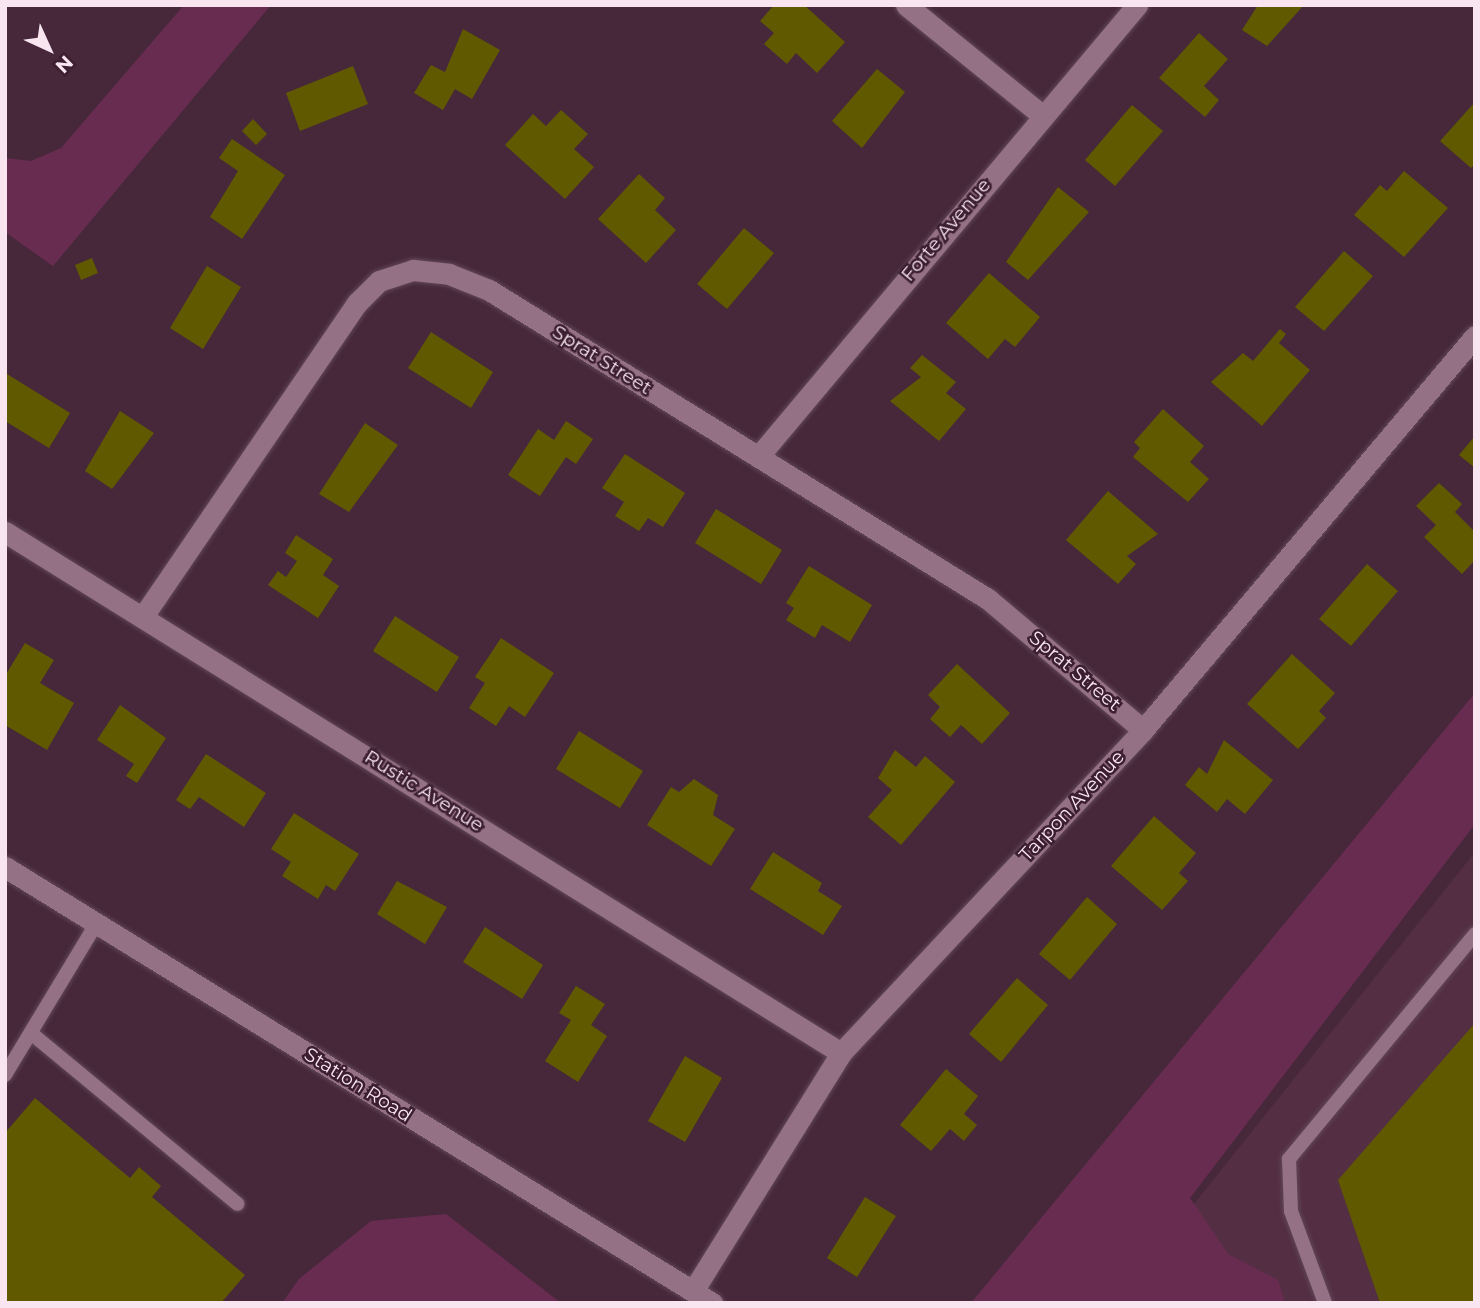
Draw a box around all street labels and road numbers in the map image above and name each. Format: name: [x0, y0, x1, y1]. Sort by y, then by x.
street label: Forte Avenue: [896, 174, 996, 286]
street label: Sprat Street: [548, 320, 656, 400]
street label: Sprat Street: [1024, 626, 1126, 716]
street label: Rustic Avenue: [360, 745, 488, 837]
street label: Tarpon Avenue: [1015, 746, 1129, 866]
street label: Station Road: [300, 1043, 416, 1127]

